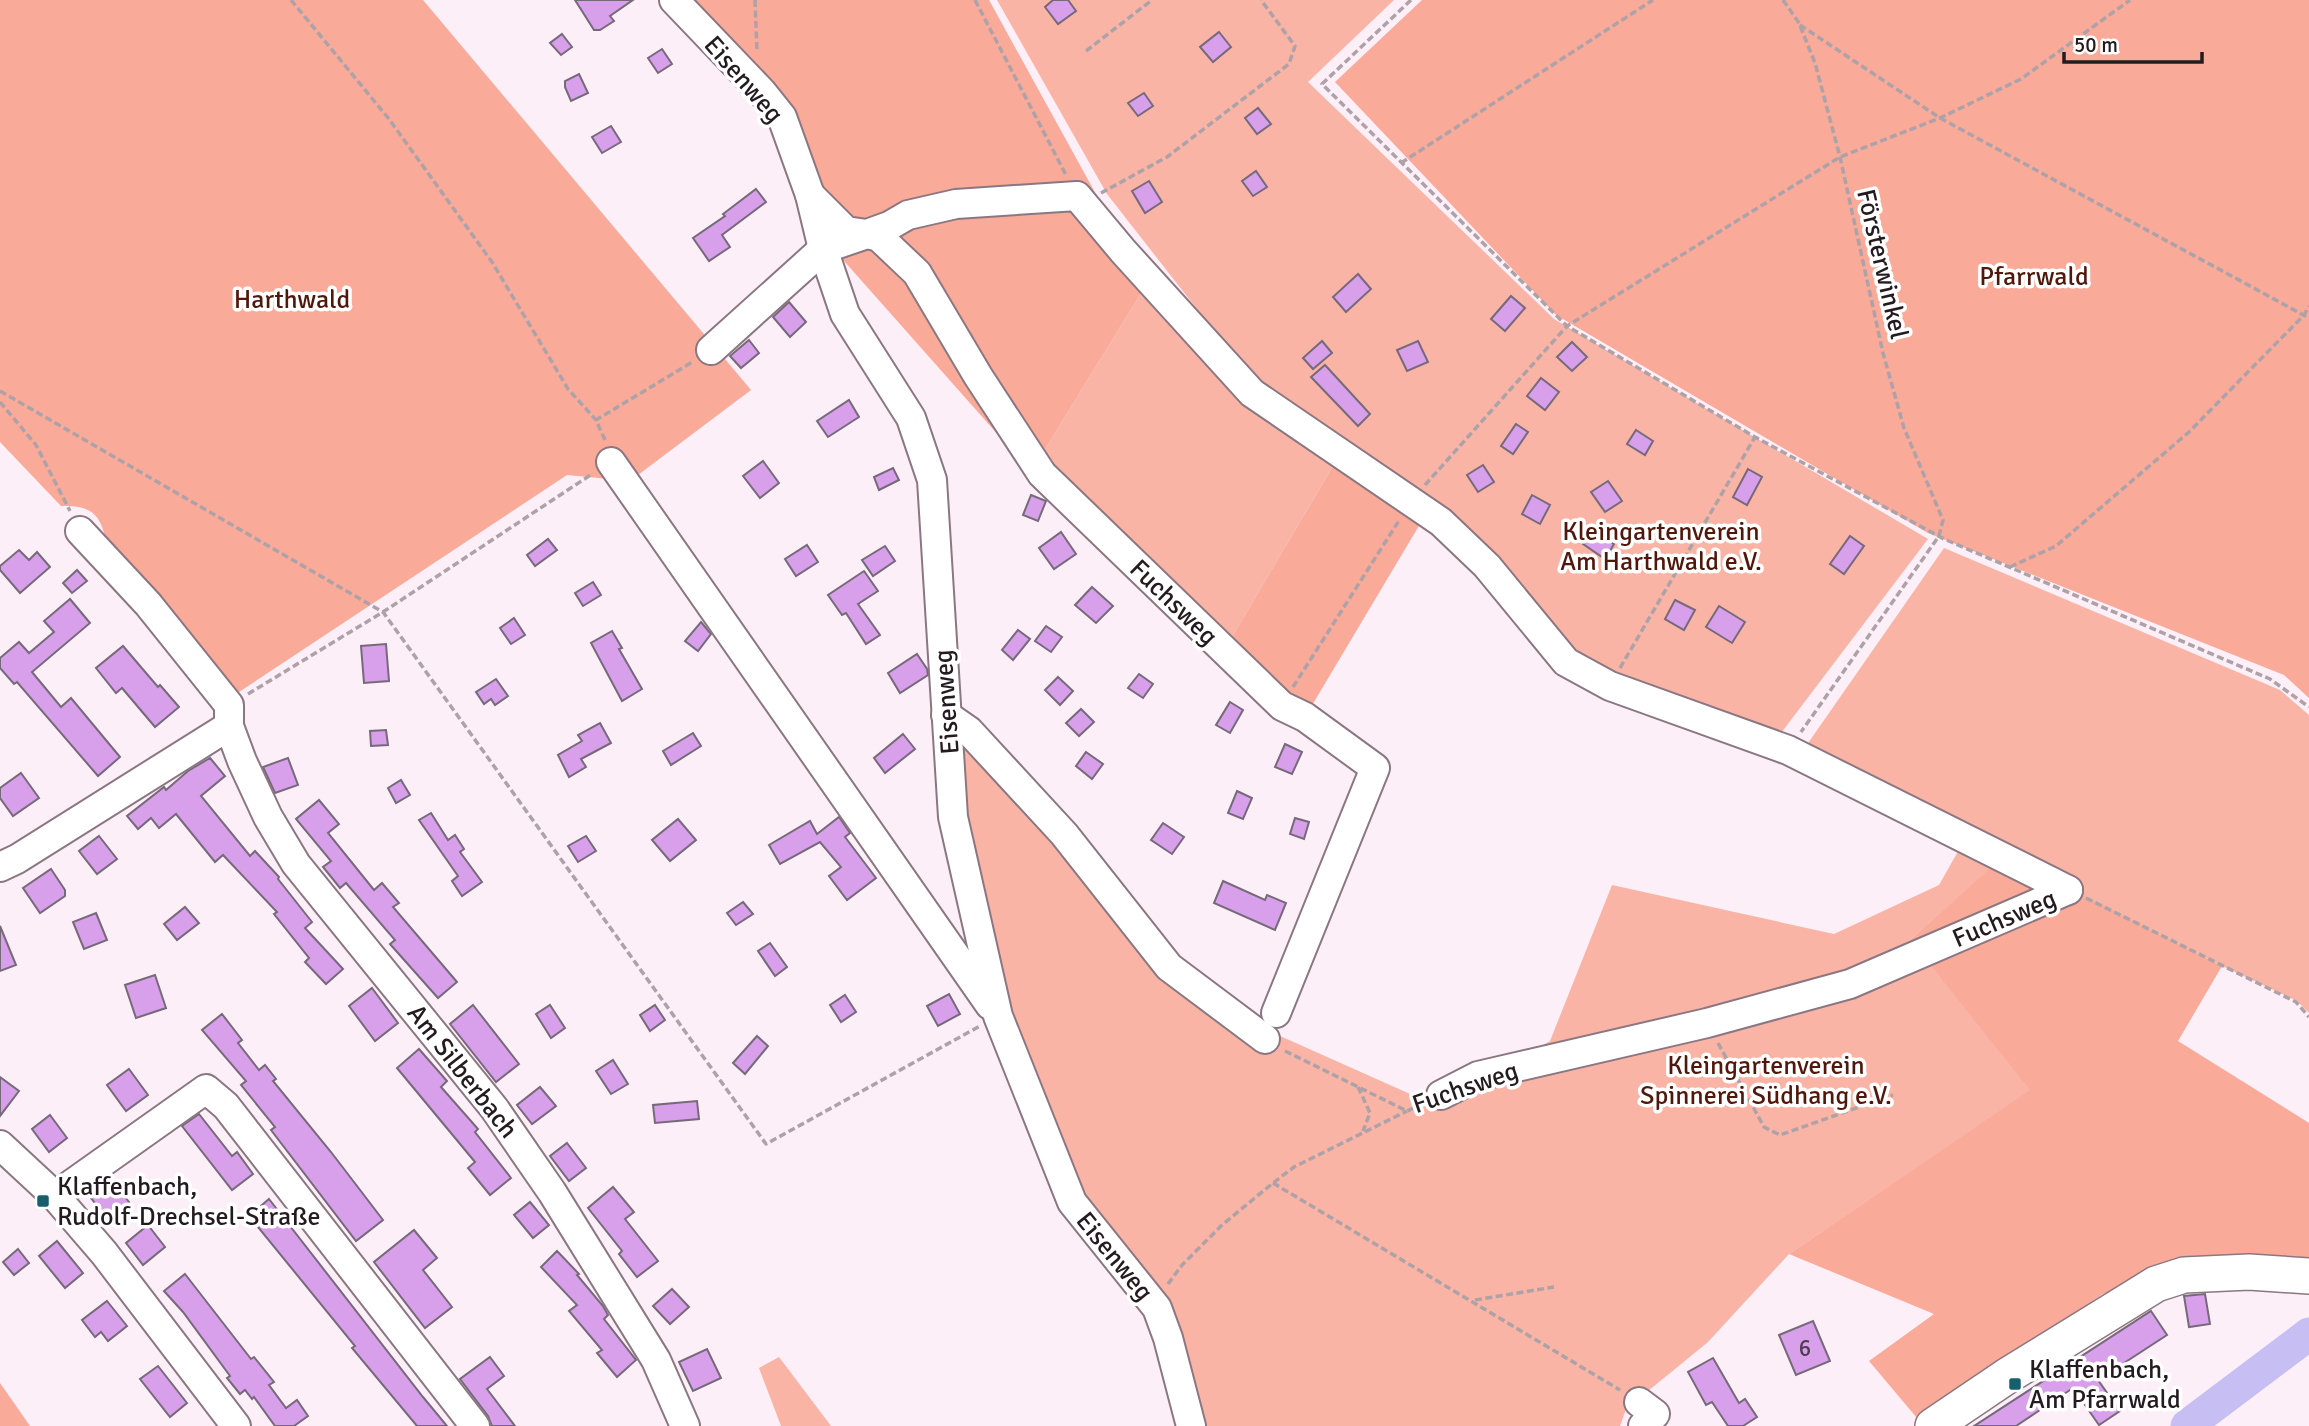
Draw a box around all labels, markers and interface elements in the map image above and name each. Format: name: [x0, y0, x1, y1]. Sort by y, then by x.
scale bar: [2064, 21, 2202, 65]
street label: Eisenweg: [697, 29, 790, 130]
text: 50 m: [2074, 32, 2118, 58]
street label: Försterwinkel: [1849, 186, 1915, 342]
park label: Pfarrwald: [1979, 261, 2089, 293]
park label: Harthwald: [234, 284, 350, 316]
park label: Kleingartenverein Am Harthwald e.V.: [1560, 516, 1762, 578]
street label: Fuchsweg: [1123, 553, 1224, 652]
street label: Eisenweg: [927, 648, 967, 755]
street label: Fuchsweg: [1948, 883, 2061, 955]
street label: Am Silberbach: [400, 998, 524, 1145]
park label: Kleingartenverein Spinnerei Südhang e.V.: [1640, 1050, 1892, 1112]
street label: Fuchsweg: [1408, 1055, 1523, 1121]
place label: Klaffenbach, Rudolf-Drechsel-Straße: [57, 1171, 320, 1233]
marker: Klaffenbach, Rudolf-Drechsel-Straße: [35, 1193, 51, 1209]
street label: Eisenweg: [1069, 1206, 1160, 1308]
house number: 6: [1799, 1334, 1811, 1363]
place label: Klaffenbach, Am Pfarrwald: [2029, 1354, 2181, 1416]
marker: Klaffenbach, Am Pfarrwald: [2007, 1376, 2023, 1392]

